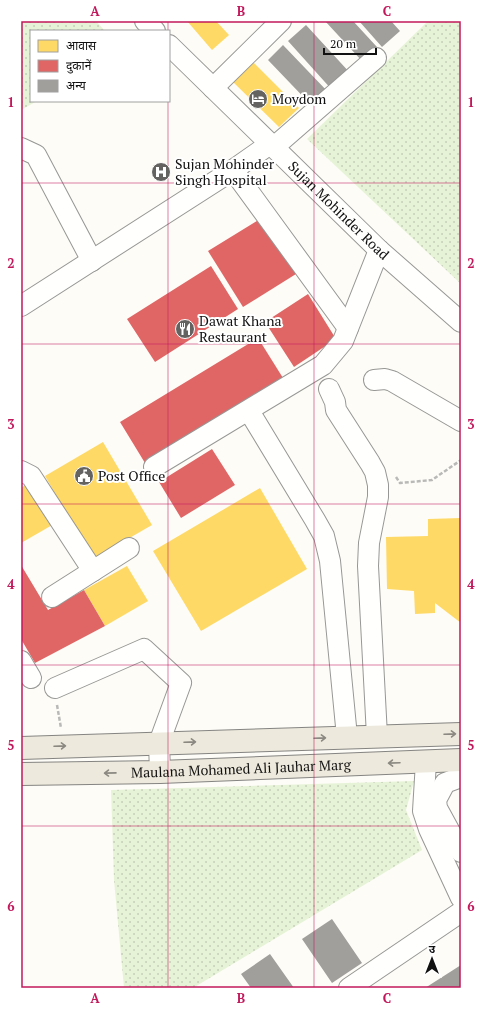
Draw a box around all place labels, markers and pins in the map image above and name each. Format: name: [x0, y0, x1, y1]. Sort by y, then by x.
hotel icon: Moydom: [247, 88, 269, 110]
place label: Moydom: [272, 89, 326, 108]
place label: Sujan Mohinder Singh Hospital: [175, 154, 275, 189]
hospital icon: Sujan Mohinder Singh Hospital: [150, 161, 172, 183]
place label: Dawat Khana Restaurant: [199, 311, 282, 346]
restaurant icon: Dawat Khana Restaurant: [174, 318, 196, 340]
public building icon: Post Office: [73, 465, 95, 487]
place label: Post Office: [98, 466, 165, 485]

